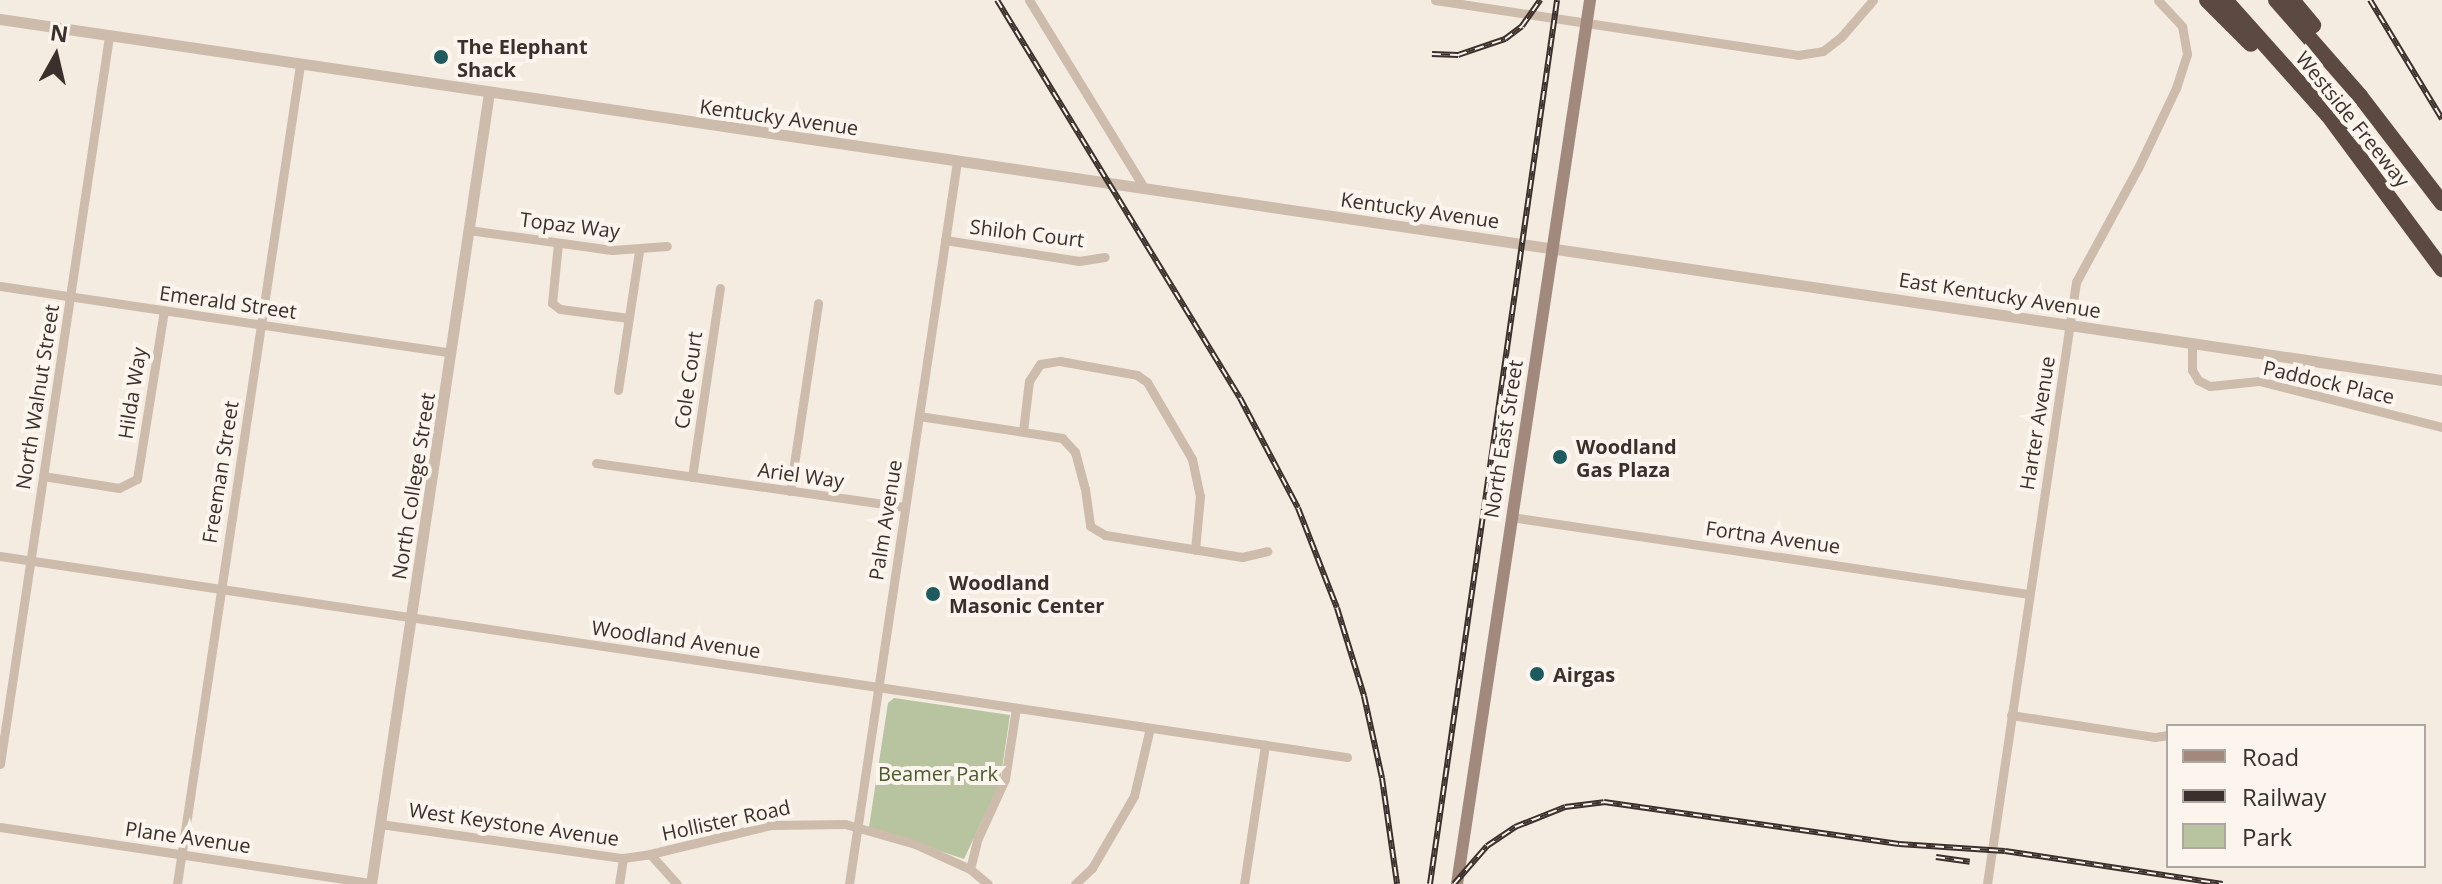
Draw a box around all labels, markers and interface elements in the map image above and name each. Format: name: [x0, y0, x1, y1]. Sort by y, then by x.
north arrow: [16, 16, 96, 96]
text: N: [48, 16, 70, 48]
place label: The Elephant Shack: [457, 34, 588, 81]
street label: Westside Freeway: [2291, 46, 2415, 192]
marker: The Elephant Shack: [432, 48, 450, 66]
street label: Kentucky Avenue: [698, 94, 860, 140]
street label: Kentucky Avenue: [1339, 187, 1501, 233]
street label: Topaz Way: [519, 207, 621, 243]
street label: Shiloh Court: [968, 214, 1086, 252]
street label: East Kentucky Avenue: [1897, 267, 2103, 323]
street label: Emerald Street: [158, 280, 298, 324]
street label: North Walnut Street: [11, 303, 63, 491]
street label: Cole Court: [669, 330, 707, 430]
street label: Hilda Way: [113, 345, 151, 441]
street label: Harter Avenue: [2015, 354, 2059, 492]
street label: Paddock Place: [2261, 355, 2397, 409]
street label: North East Street: [1479, 358, 1527, 520]
street label: North College Street: [386, 391, 440, 581]
street label: Freeman Street: [197, 399, 243, 545]
place label: Woodland Gas Plaza: [1576, 434, 1677, 481]
marker: Woodland Gas Plaza: [1551, 448, 1569, 466]
street label: Ariel Way: [756, 457, 846, 493]
street label: Palm Avenue: [864, 458, 906, 582]
street label: Fortna Avenue: [1704, 516, 1842, 558]
place label: Woodland Masonic Center: [949, 570, 1104, 617]
marker: Woodland Masonic Center: [924, 585, 942, 603]
street label: Woodland Avenue: [590, 615, 762, 663]
place label: Airgas: [1553, 662, 1615, 686]
marker: Airgas: [1528, 665, 1546, 683]
legend: [2166, 724, 2426, 868]
text: Road: [2242, 740, 2299, 773]
park label: Beamer Park: [878, 761, 998, 785]
text: Railway: [2242, 780, 2326, 813]
street label: Hollister Road: [659, 795, 793, 845]
street label: West Keystone Avenue: [407, 797, 621, 851]
street label: Plane Avenue: [124, 816, 252, 858]
text: Park: [2242, 820, 2292, 853]

